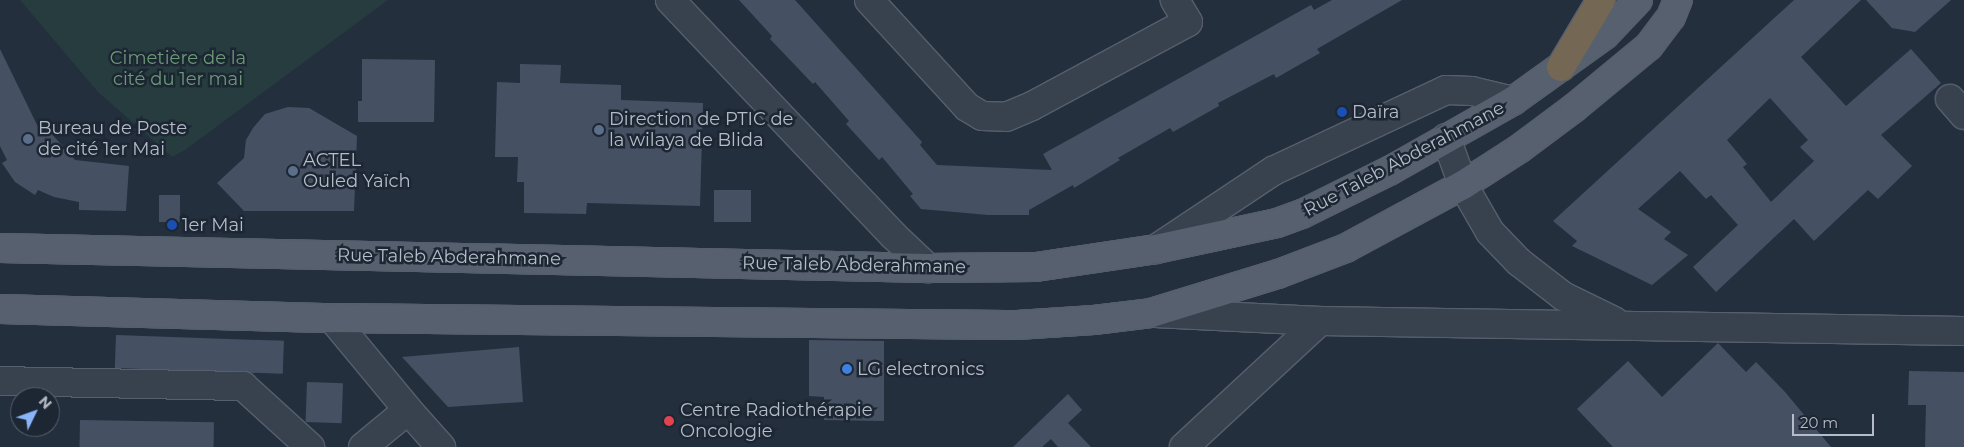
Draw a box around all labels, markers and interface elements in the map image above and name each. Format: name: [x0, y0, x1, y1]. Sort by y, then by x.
park label: Cimetière de la cité du 1er mai: [110, 48, 246, 90]
street label: Rue Taleb Abderahmane: [1300, 97, 1508, 221]
place label: Daïra: [1352, 101, 1399, 123]
marker: Daïra: [1336, 106, 1348, 118]
place label: Direction de PTIC de la wilaya de Blida: [609, 109, 793, 152]
place label: Bureau de Poste de cité 1er Mai: [38, 118, 187, 160]
marker: Direction de PTIC de la wilaya de Blida: [593, 124, 605, 136]
marker: Bureau de Poste de cité 1er Mai: [22, 133, 34, 145]
place label: ACTEL Ouled Yaïch: [303, 150, 411, 192]
marker: ACTEL Ouled Yaïch: [287, 165, 299, 177]
place label: 1er Mai: [182, 214, 244, 236]
marker: 1er Mai: [166, 219, 178, 231]
street label: Rue Taleb Abderahmane: [337, 244, 561, 270]
street label: Rue Taleb Abderahmane: [742, 252, 966, 278]
place label: LG electronics: [857, 358, 984, 380]
marker: LG electronics: [841, 363, 853, 375]
north arrow: [10, 387, 60, 437]
text: N: [35, 392, 56, 413]
place label: Centre Radiothérapie Oncologie: [680, 400, 873, 442]
scale bar: [1794, 404, 1876, 436]
text: 20 m: [1800, 413, 1838, 432]
marker: Centre Radiothérapie Oncologie: [662, 414, 676, 428]

